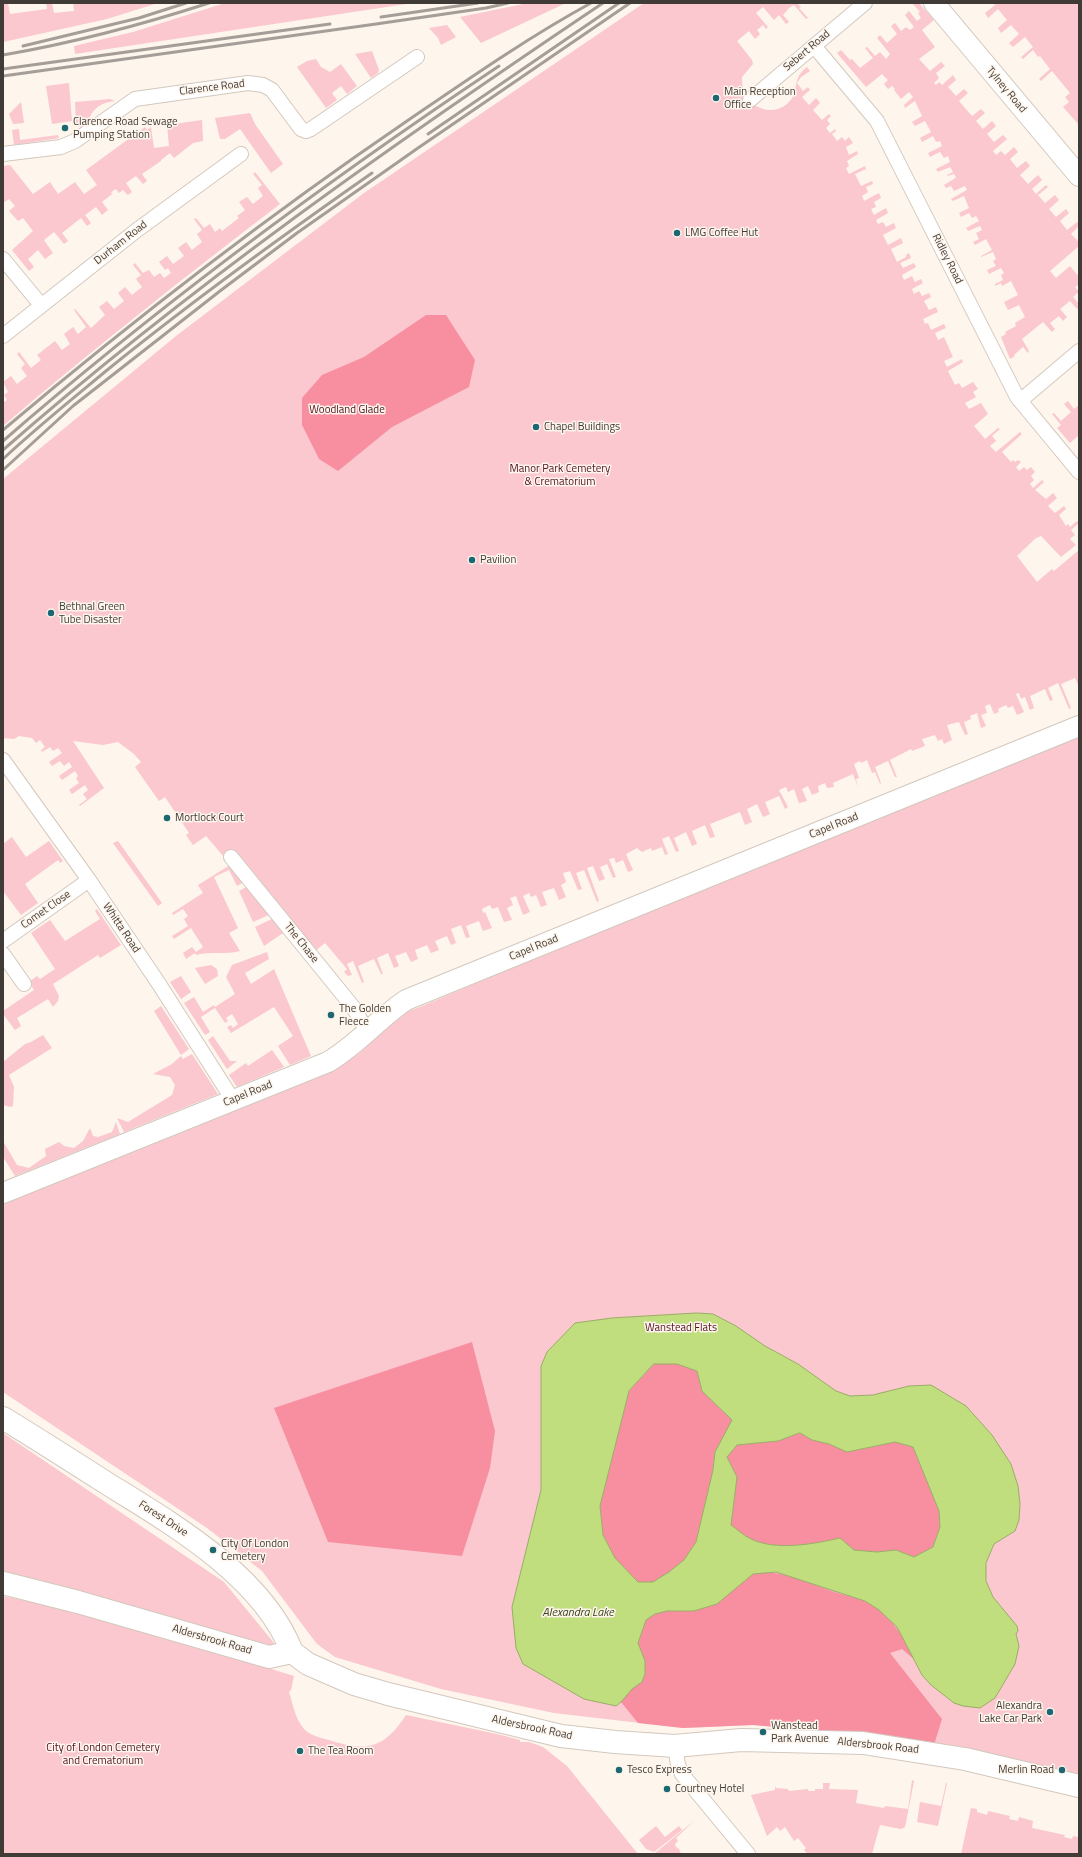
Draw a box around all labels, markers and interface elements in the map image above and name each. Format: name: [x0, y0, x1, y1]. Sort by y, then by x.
street label: Sebert Road: [781, 28, 833, 74]
street label: Tylney Road: [983, 64, 1029, 116]
street label: Clarence Road: [179, 77, 245, 99]
place label: Main Reception Office: [724, 85, 796, 111]
marker: Main Reception Office: [711, 93, 721, 103]
place label: Clarence Road Sewage Pumping Station: [73, 115, 178, 141]
marker: Clarence Road Sewage Pumping Station: [60, 123, 70, 133]
street label: Durham Road: [92, 218, 150, 268]
place label: LMG Coffee Hut: [685, 226, 758, 240]
marker: LMG Coffee Hut: [672, 228, 682, 238]
street label: Ridley Road: [929, 232, 965, 286]
park label: Woodland Glade: [309, 403, 385, 417]
place label: Chapel Buildings: [544, 420, 620, 434]
marker: Chapel Buildings: [531, 422, 541, 432]
park label: Manor Park Cemetery & Crematorium: [510, 462, 610, 488]
place label: Pavilion: [480, 553, 516, 567]
marker: Pavilion: [467, 555, 477, 565]
place label: Bethnal Green Tube Disaster: [59, 600, 125, 626]
marker: Bethnal Green Tube Disaster: [46, 608, 56, 618]
street label: Capel Road: [808, 810, 860, 842]
place label: Mortlock Court: [175, 811, 244, 825]
marker: Mortlock Court: [162, 813, 172, 823]
street label: Comet Close: [19, 888, 73, 932]
street label: Whitta Road: [99, 900, 143, 956]
street label: The Chase: [281, 920, 321, 966]
street label: Capel Road: [508, 932, 560, 964]
place label: The Golden Fleece: [339, 1002, 391, 1028]
marker: The Golden Fleece: [326, 1010, 336, 1020]
street label: Capel Road: [222, 1078, 274, 1110]
park label: Wanstead Flats: [645, 1321, 717, 1335]
street label: Forest Drive: [136, 1498, 190, 1540]
place label: City Of London Cemetery: [221, 1537, 289, 1563]
marker: City Of London Cemetery: [208, 1545, 218, 1555]
water label: Alexandra Lake: [542, 1606, 614, 1620]
street label: Aldersbrook Road: [171, 1622, 253, 1658]
place label: Alexandra Lake Car Park: [979, 1699, 1042, 1725]
marker: Alexandra Lake Car Park: [1045, 1707, 1055, 1717]
street label: Aldersbrook Road: [491, 1713, 573, 1743]
place label: Wanstead Park Avenue: [771, 1719, 829, 1745]
marker: Wanstead Park Avenue: [758, 1727, 768, 1737]
street label: Aldersbrook Road: [837, 1735, 919, 1757]
park label: City of London Cemetery and Crematorium: [46, 1741, 160, 1767]
place label: The Tea Room: [308, 1744, 373, 1758]
marker: The Tea Room: [295, 1746, 305, 1756]
place label: Tesco Express: [627, 1763, 692, 1777]
place label: Merlin Road: [998, 1763, 1054, 1777]
marker: Tesco Express: [614, 1765, 624, 1775]
marker: Merlin Road: [1057, 1765, 1067, 1775]
place label: Courtney Hotel: [675, 1782, 744, 1796]
marker: Courtney Hotel: [662, 1784, 672, 1794]

